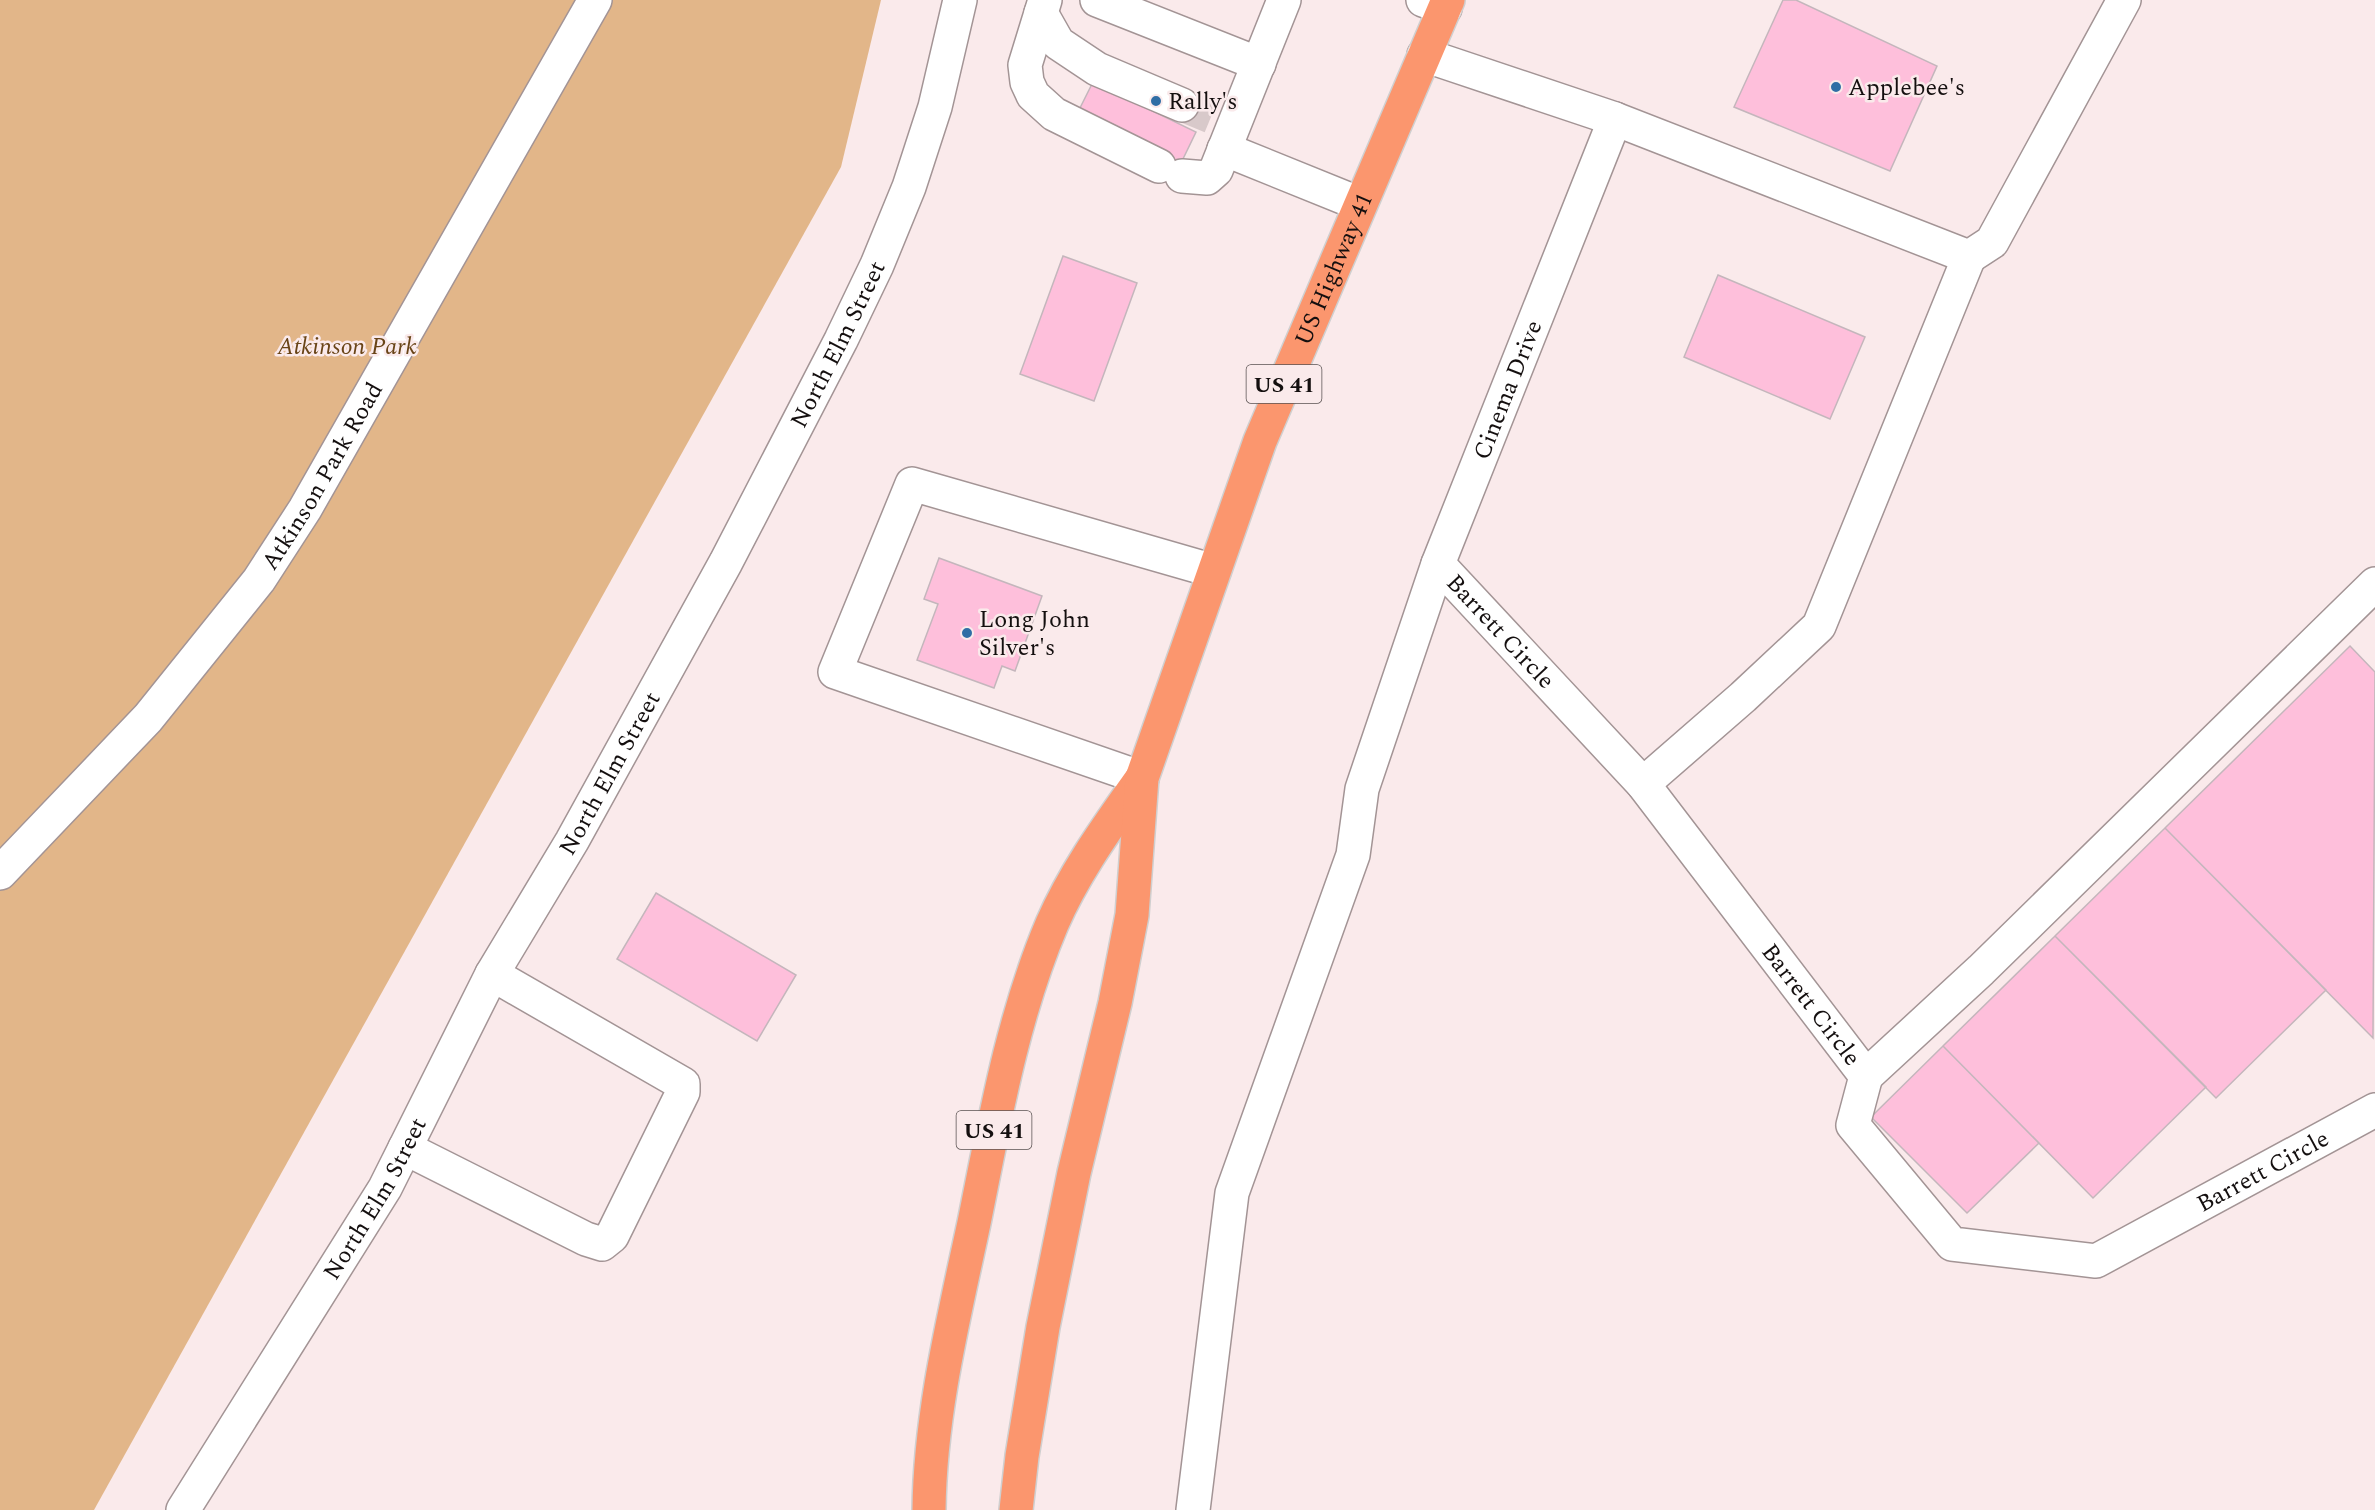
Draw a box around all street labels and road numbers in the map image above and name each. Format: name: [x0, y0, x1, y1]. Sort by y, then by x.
street label: US Highway 41: [1286, 187, 1383, 351]
street label: North Elm Street: [781, 255, 895, 434]
street label: Cinema Drive: [1464, 315, 1552, 465]
road number: US 41: [1246, 365, 1322, 403]
street label: Atkinson Park Road: [253, 376, 393, 578]
street label: Barrett Circle: [1437, 566, 1563, 698]
street label: North Elm Street: [550, 685, 670, 863]
street label: Barrett Circle: [1752, 936, 1869, 1074]
street label: North Elm Street: [315, 1111, 436, 1287]
road number: US 41: [956, 1111, 1032, 1149]
street label: Barrett Circle: [2190, 1121, 2336, 1222]

